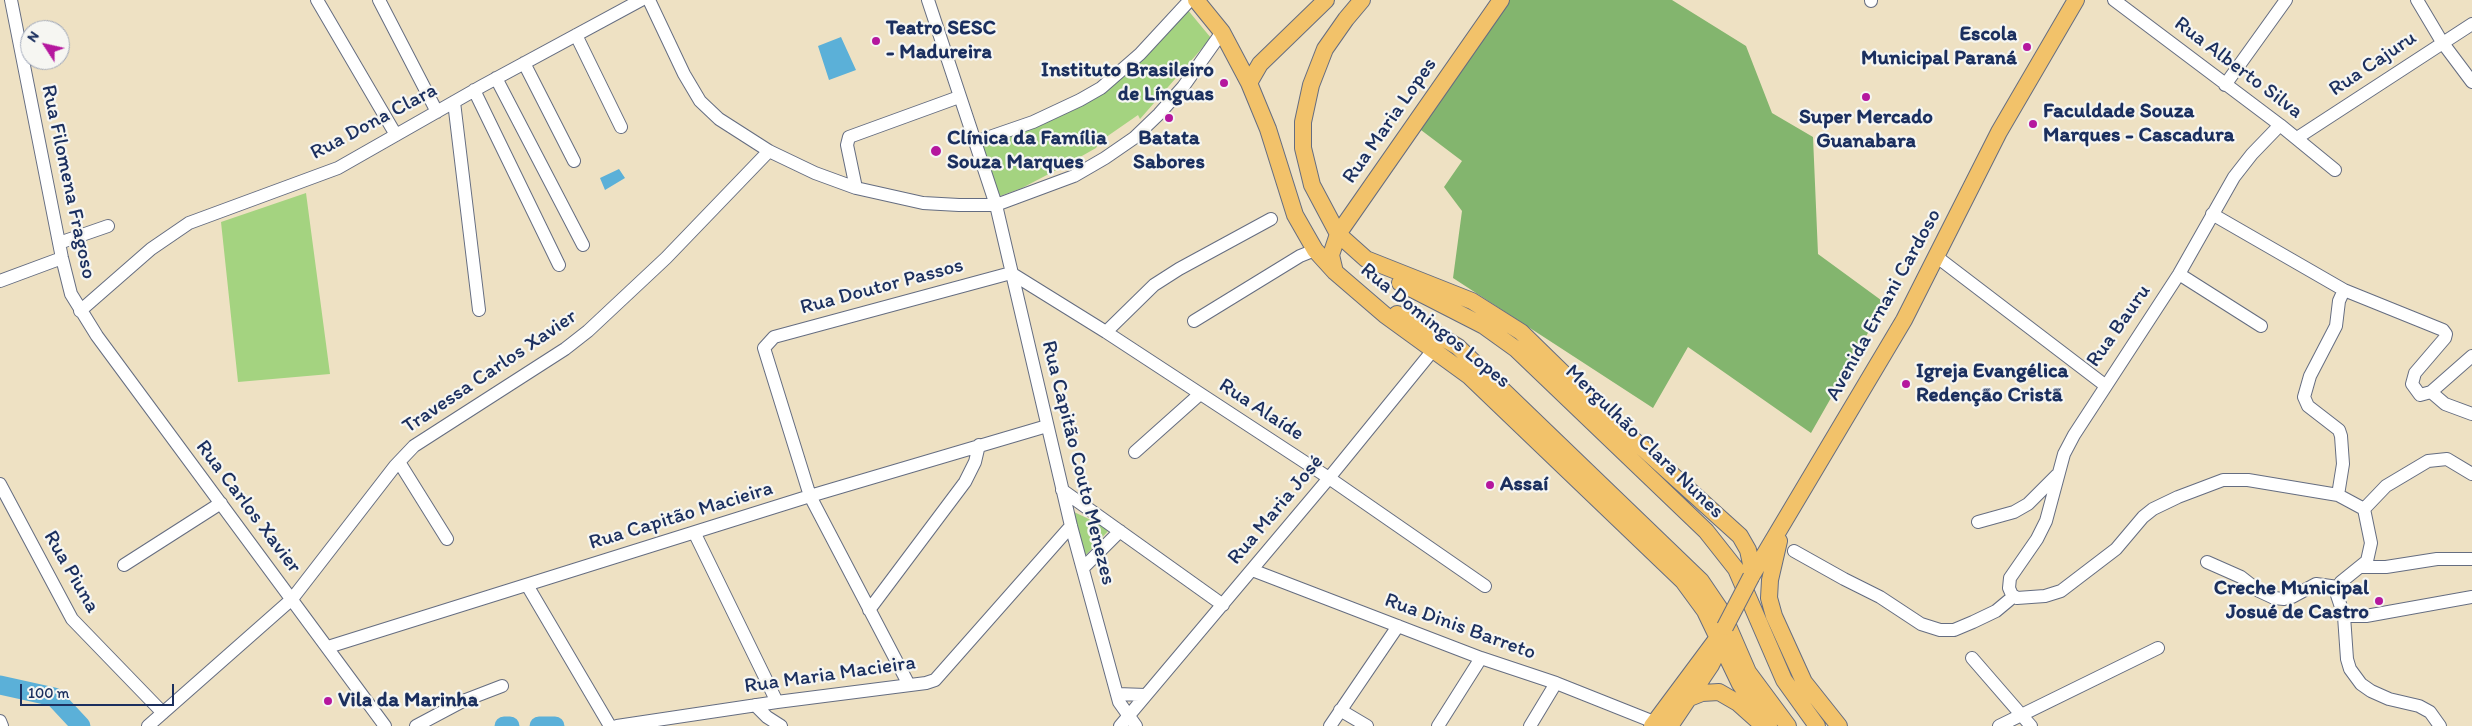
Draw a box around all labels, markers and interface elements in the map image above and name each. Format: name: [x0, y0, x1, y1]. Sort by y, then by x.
street label: Rua Alberto Silva: [2169, 11, 2307, 125]
place label: Teatro SESC - Madureira: [886, 16, 996, 66]
north arrow: [20, 20, 70, 70]
place label: Escola Municipal Paraná: [1861, 22, 2017, 72]
street label: Rua Cajuru: [2324, 26, 2422, 102]
text: N: [23, 28, 43, 45]
marker: Teatro SESC - Madureira: [870, 35, 882, 47]
marker: Escola Municipal Paraná: [2021, 41, 2033, 53]
street label: Rua Maria Lopes: [1337, 53, 1443, 189]
place label: Instituto Brasileiro de Línguas: [1041, 58, 1214, 108]
marker: Instituto Brasileiro de Línguas: [1218, 77, 1230, 89]
street label: Rua Dona Clara: [306, 78, 442, 166]
street label: Rua Filomena Fragoso: [35, 83, 101, 281]
marker: Super Mercado Guanabara: [1860, 91, 1872, 103]
place label: Faculdade Souza Marques - Cascadura: [2043, 99, 2234, 149]
place label: Super Mercado Guanabara: [1799, 105, 1933, 155]
marker: Batata Sabores: [1163, 112, 1175, 124]
marker: Faculdade Souza Marques - Cascadura: [2027, 118, 2039, 130]
place label: Clínica da Família Souza Marques: [947, 126, 1107, 176]
place label: Batata Sabores: [1133, 126, 1205, 176]
marker: Clínica da Família Souza Marques: [929, 144, 943, 158]
street label: Avenida Ernani Cardoso: [1821, 205, 1947, 405]
street label: Rua Doutor Passos: [798, 253, 966, 321]
street label: Rua Domingos Lopes: [1355, 258, 1515, 394]
street label: Rua Bauru: [2081, 280, 2157, 372]
street label: Travessa Carlos Xavier: [398, 304, 582, 440]
street label: Rua Capitão Couto Menezes: [1035, 338, 1121, 588]
place label: Igreja Evangélica Redenção Cristã: [1916, 359, 2068, 409]
street label: Mergulhão Clara Nunes: [1559, 360, 1729, 524]
street label: Rua Alaíde: [1214, 373, 1308, 447]
marker: Igreja Evangélica Redenção Cristã: [1900, 378, 1912, 390]
street label: Rua Carlos Xavier: [190, 435, 306, 579]
street label: Rua Maria José: [1223, 450, 1329, 570]
place label: Assaí: [1500, 472, 1548, 498]
street label: Rua Capitão Macieira: [586, 476, 776, 556]
marker: Assaí: [1484, 479, 1496, 491]
street label: Rua Piuna: [37, 526, 105, 618]
place label: Creche Municipal Josué de Castro: [2214, 576, 2369, 626]
street label: Rua Dinis Barreto: [1381, 588, 1539, 666]
marker: Creche Municipal Josué de Castro: [2373, 595, 2385, 607]
street label: Rua Maria Macieira: [743, 651, 917, 699]
scale bar: [22, 674, 176, 706]
text: 100 m: [28, 684, 69, 702]
place label: Vila da Marinha: [338, 688, 478, 714]
marker: Vila da Marinha: [322, 695, 334, 707]

